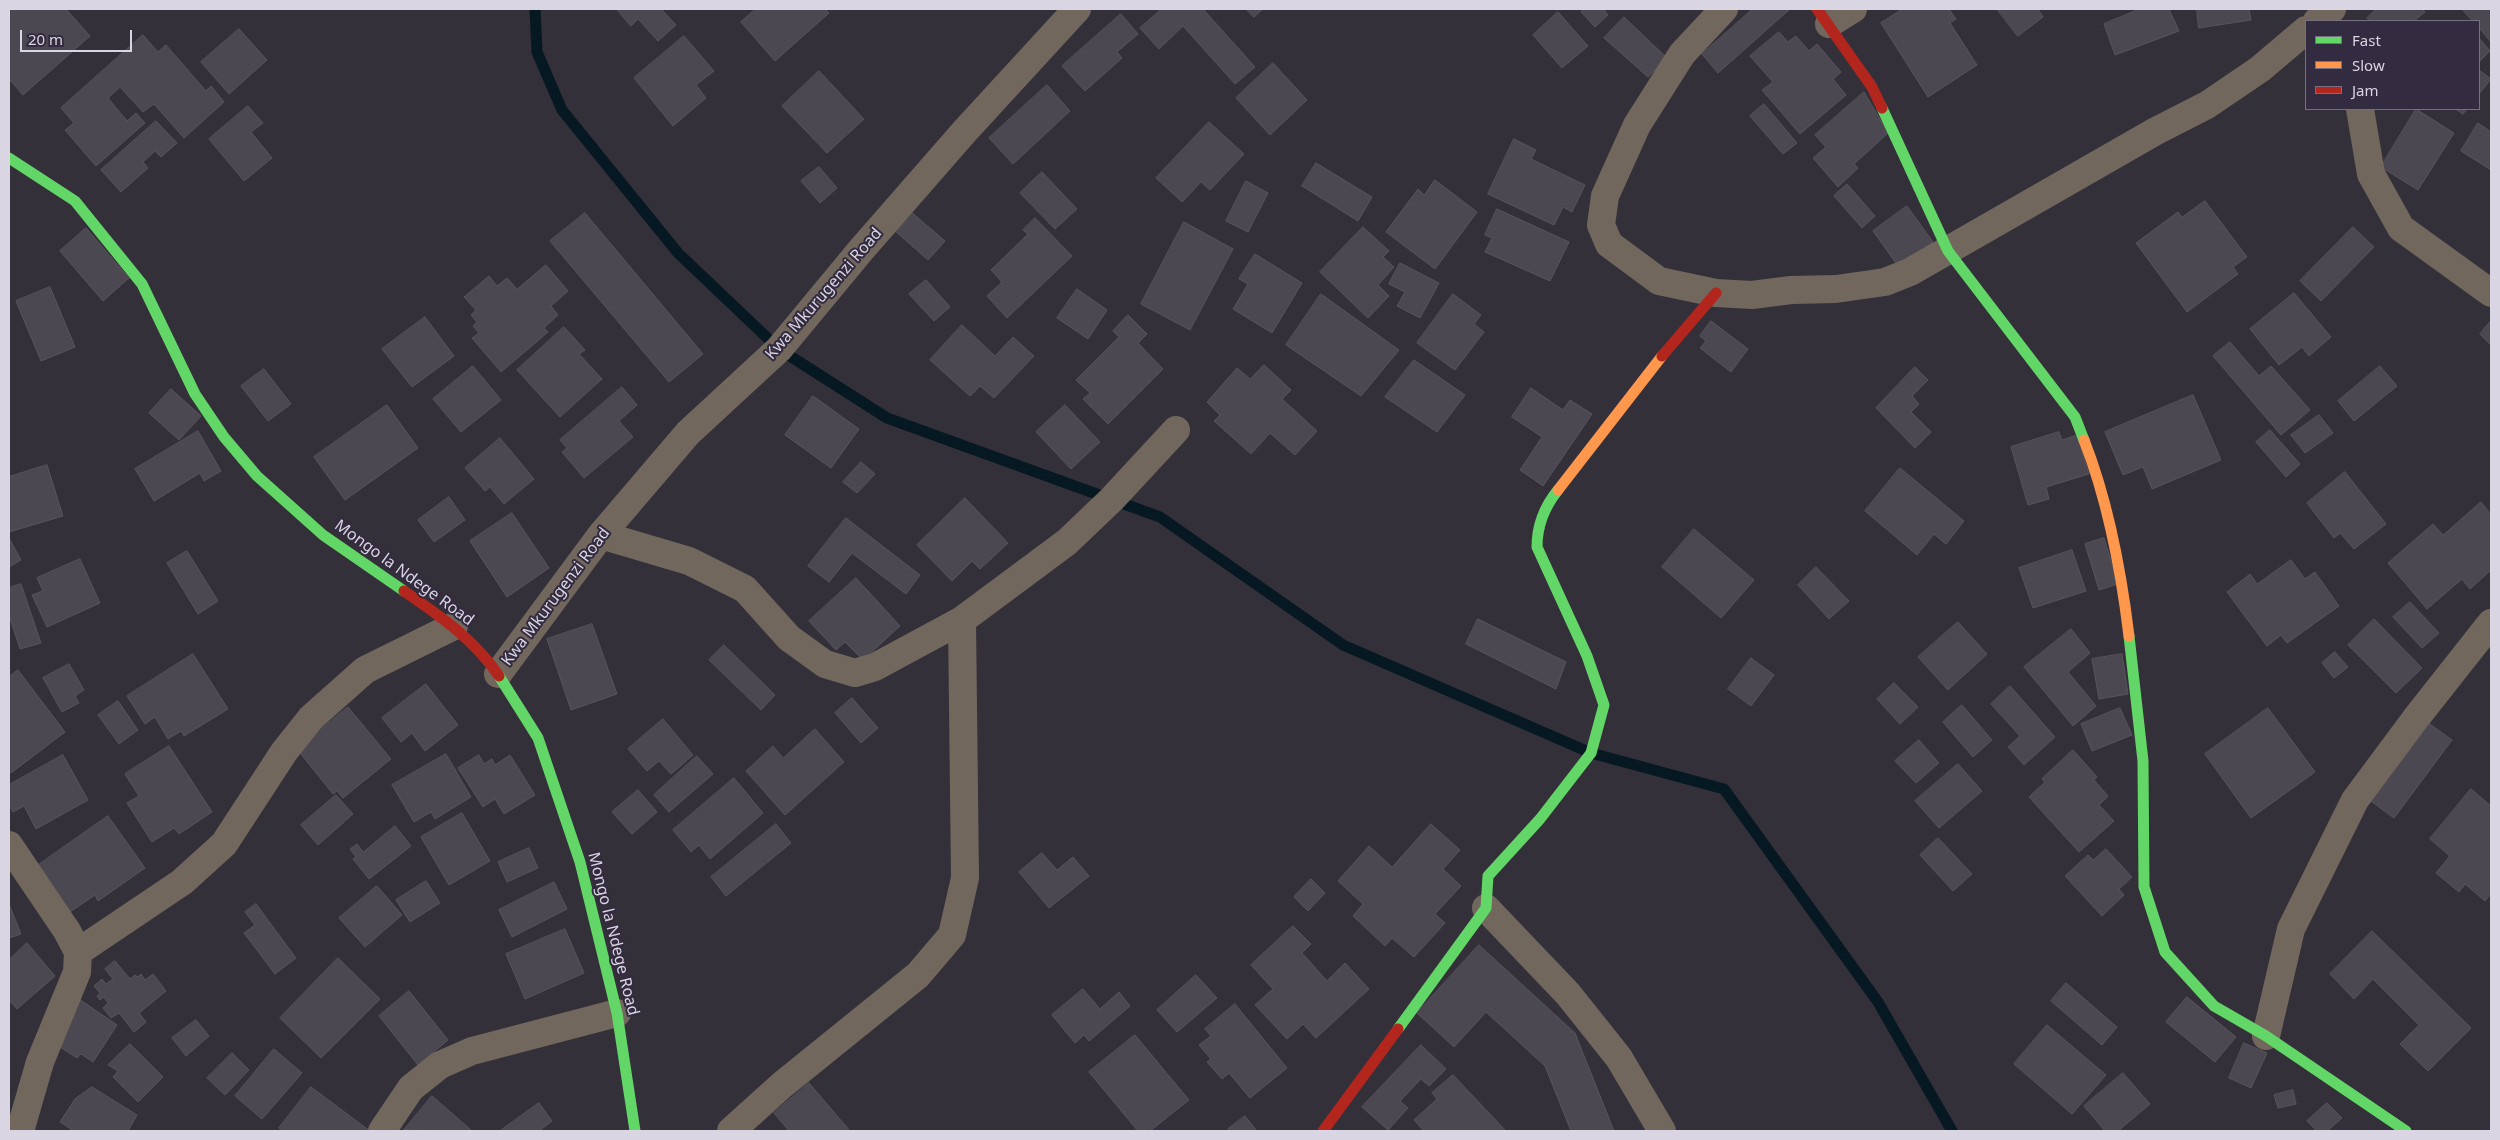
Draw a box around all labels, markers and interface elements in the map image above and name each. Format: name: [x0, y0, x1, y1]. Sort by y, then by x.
scale bar: [22, 20, 135, 52]
legend: [2305, 20, 2480, 110]
text: 20 m: [28, 29, 63, 49]
text: Fast: [2352, 30, 2381, 50]
text: Slow: [2352, 55, 2385, 75]
text: Jam: [2352, 80, 2379, 100]
street label: Kwa Mkurugenzi Road: [762, 224, 886, 364]
street label: Mongo la Ndege Road: [331, 516, 477, 630]
street label: Kwa Mkurugenzi Road: [498, 524, 614, 670]
street label: Mongo la Ndege Road: [583, 850, 643, 1018]

